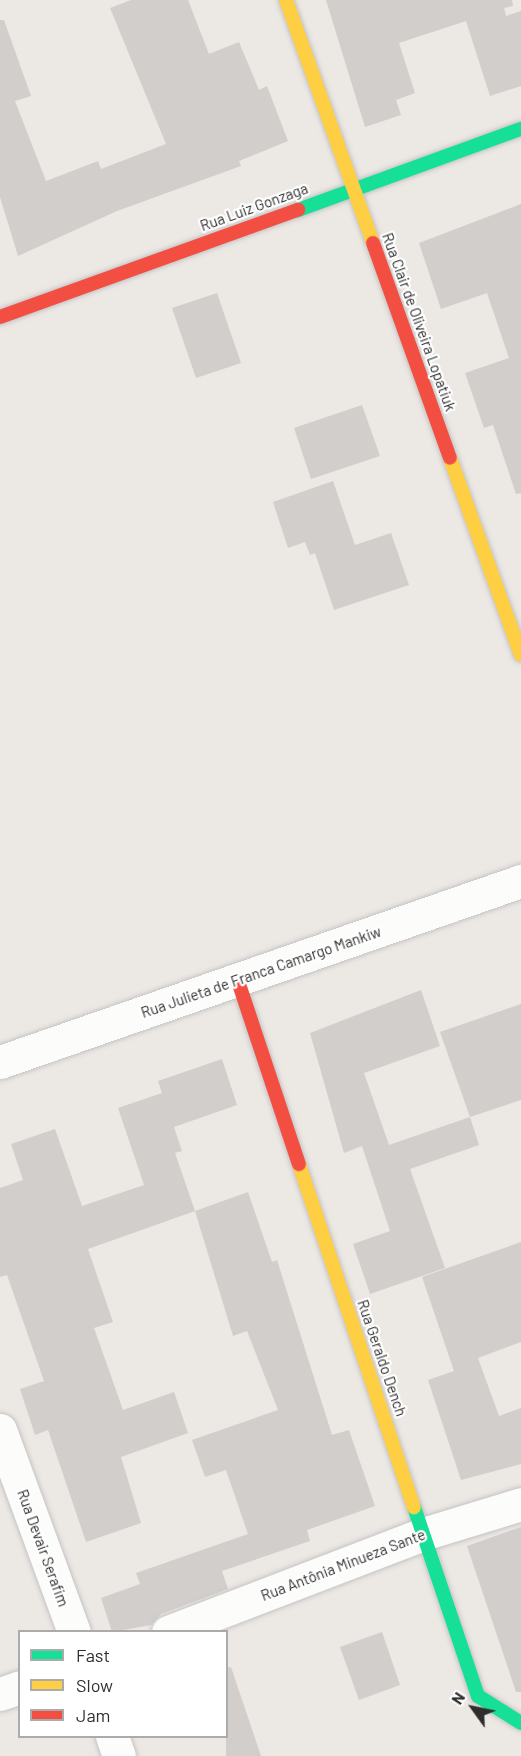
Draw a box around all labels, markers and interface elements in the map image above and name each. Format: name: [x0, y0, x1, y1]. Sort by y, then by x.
street label: Rua Luiz Gonzaga: [198, 179, 310, 235]
street label: Rua Clair de Oliveira Lopatiuk: [378, 230, 460, 414]
street label: Rua Julieta de Franca Camargo Mankiw: [139, 922, 383, 1022]
street label: Rua Geraldo Dench: [354, 1297, 410, 1419]
street label: Rua Devair Serafim: [13, 1487, 73, 1609]
street label: Rua Antônia Minueza Sante: [258, 1525, 428, 1605]
legend: [18, 1630, 228, 1738]
text: Fast: [76, 1644, 110, 1666]
text: Slow: [76, 1674, 113, 1696]
north arrow: [443, 1678, 503, 1738]
text: N: [447, 1688, 468, 1708]
text: Jam: [76, 1704, 110, 1726]

